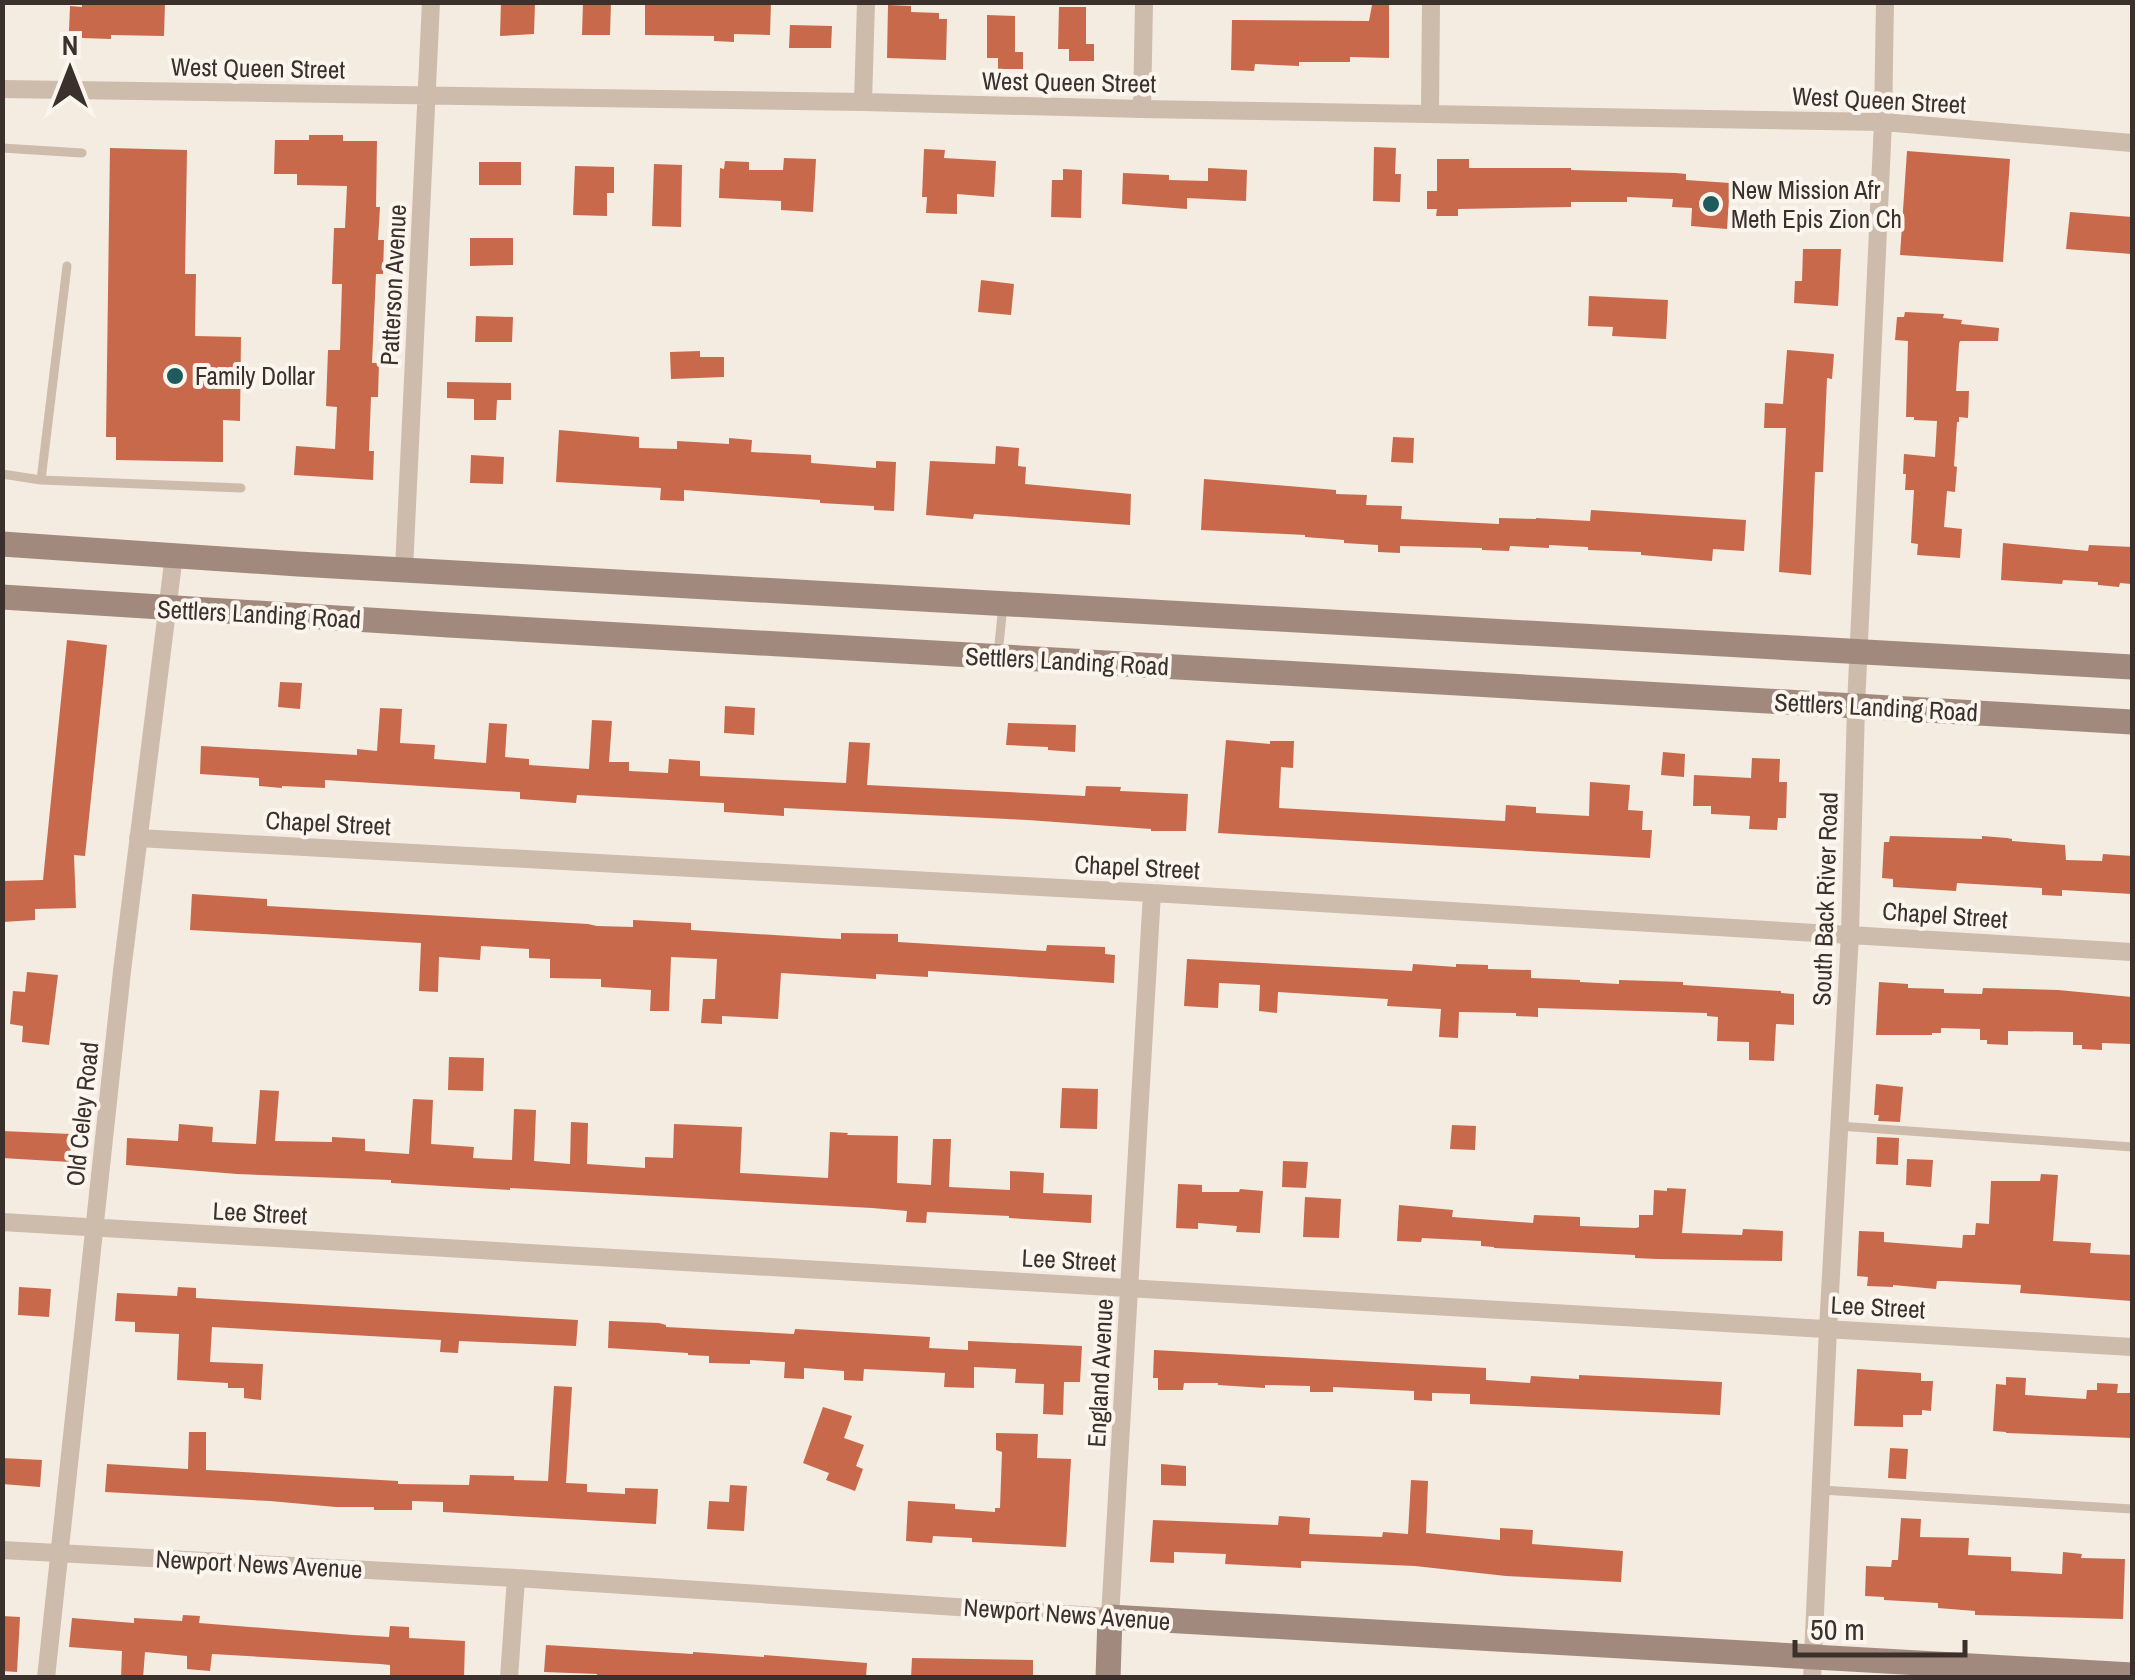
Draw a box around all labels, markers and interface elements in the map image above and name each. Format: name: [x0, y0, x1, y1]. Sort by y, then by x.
north arrow: [20, 20, 120, 120]
text: N: [62, 26, 78, 64]
street label: West Queen Street: [171, 49, 346, 87]
street label: West Queen Street: [982, 63, 1157, 101]
street label: West Queen Street: [1791, 78, 1967, 122]
place label: New Mission Afr Meth Epis Zion Ch: [1731, 173, 1902, 236]
marker: New Mission Afr Meth Epis Zion Ch: [1700, 193, 1722, 215]
street label: Patterson Avenue: [372, 203, 414, 367]
place label: Family Dollar: [195, 359, 315, 393]
marker: Family Dollar: [164, 365, 186, 387]
street label: Settlers Landing Road: [156, 592, 362, 636]
street label: Settlers Landing Road: [964, 639, 1170, 683]
street label: Settlers Landing Road: [1773, 685, 1979, 729]
street label: South Back River Road: [1804, 791, 1846, 1007]
street label: Chapel Street: [265, 803, 392, 843]
street label: Chapel Street: [1074, 847, 1201, 887]
street label: Chapel Street: [1881, 894, 2009, 936]
street label: Old Celey Road: [58, 1040, 106, 1188]
street label: Lee Street: [212, 1194, 308, 1232]
street label: Lee Street: [1021, 1241, 1117, 1279]
street label: Lee Street: [1830, 1288, 1926, 1326]
street label: England Avenue: [1079, 1298, 1121, 1448]
street label: Newport News Avenue: [155, 1542, 363, 1586]
street label: Newport News Avenue: [963, 1590, 1171, 1638]
scale bar: [1795, 1595, 1965, 1657]
text: 50 m: [1810, 1609, 1865, 1649]

